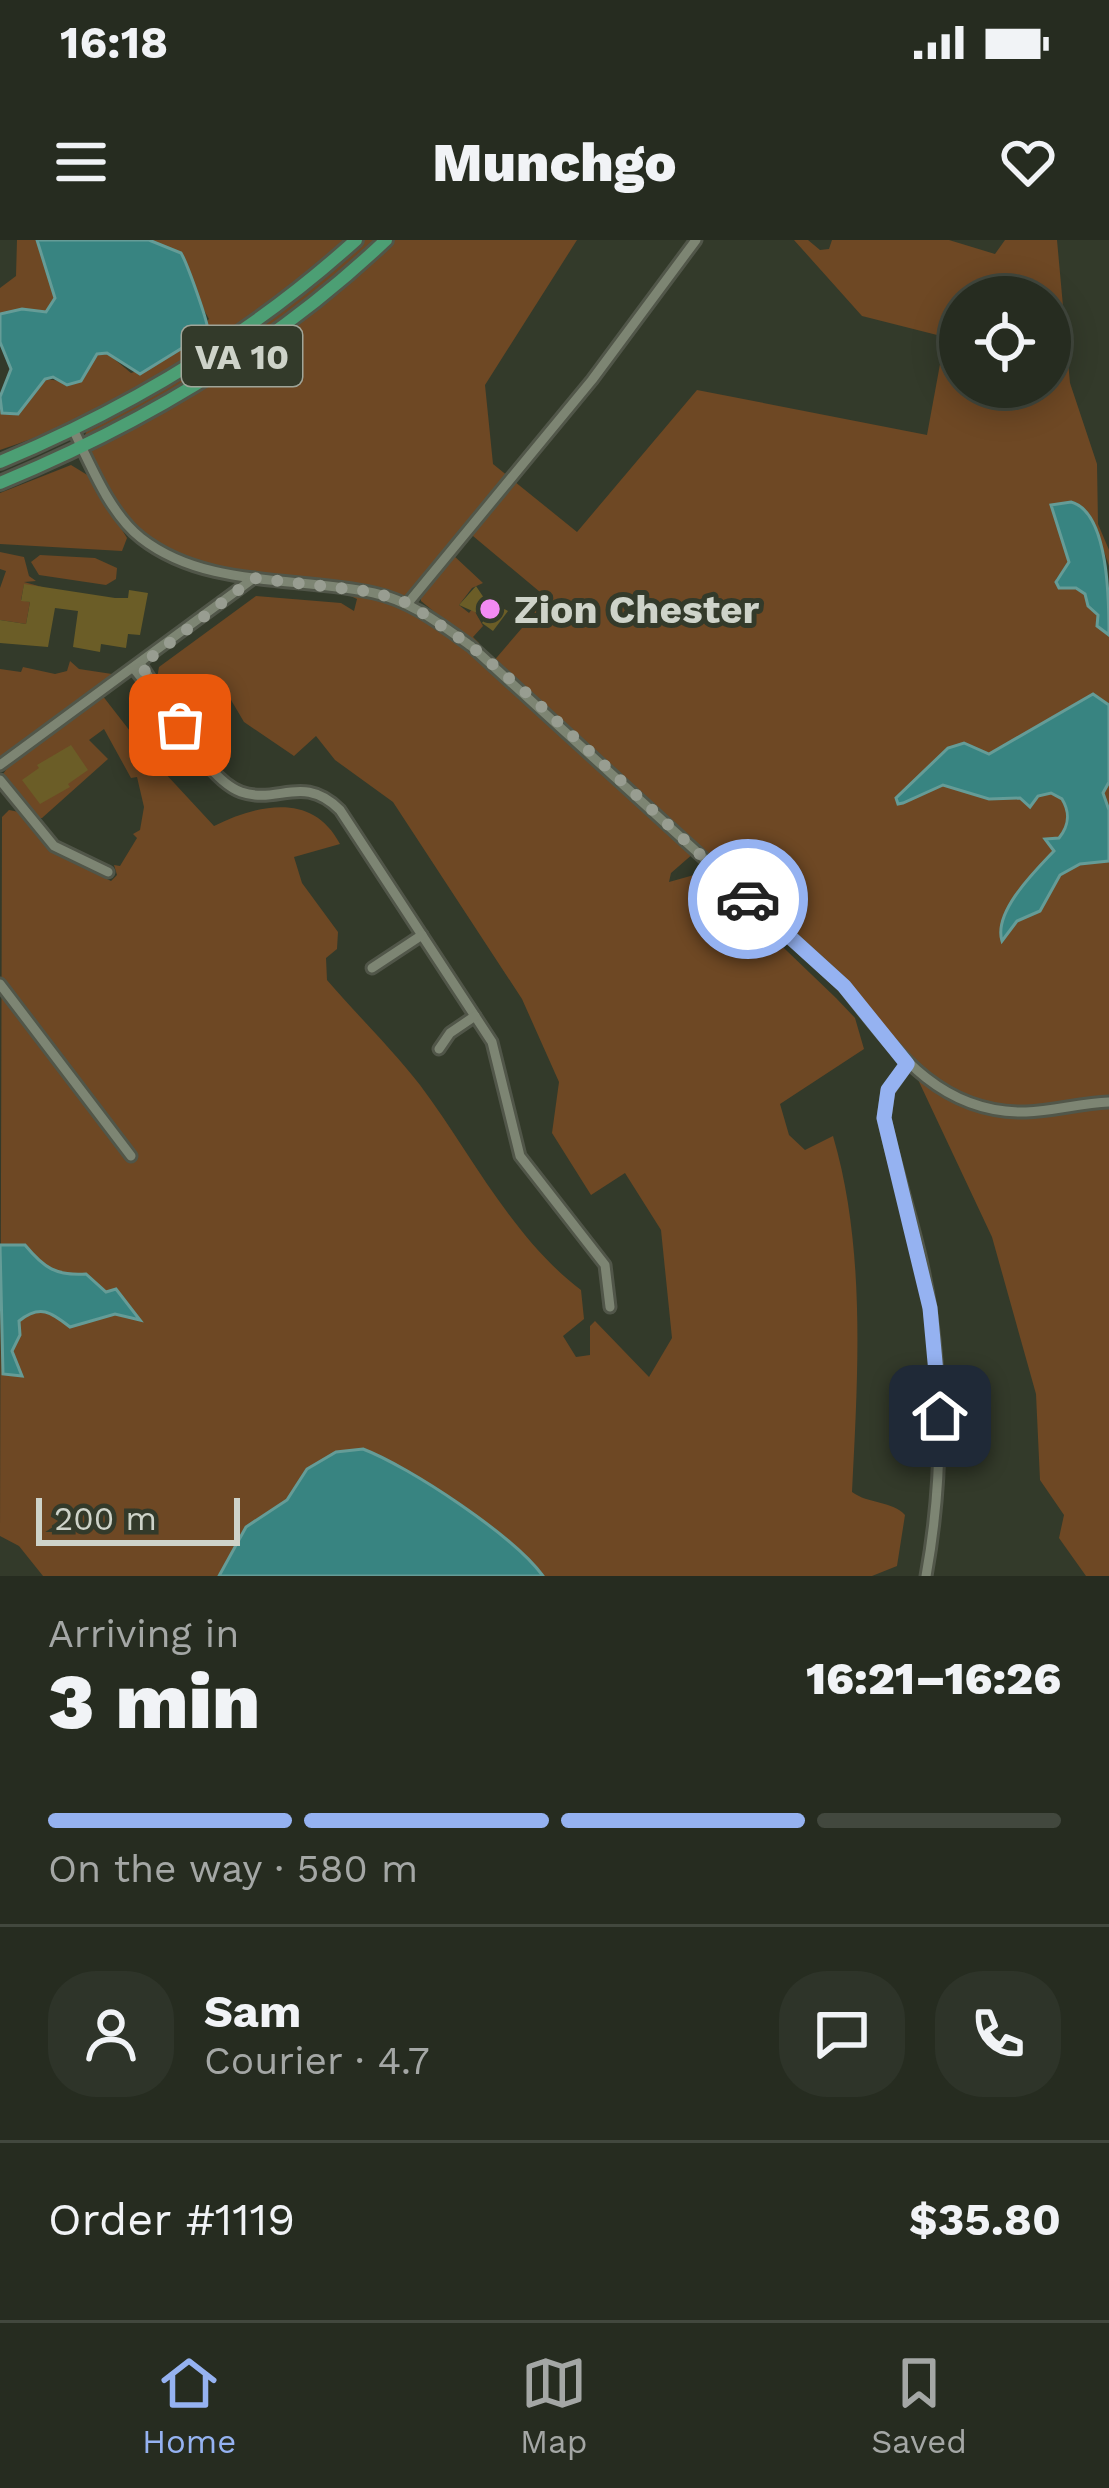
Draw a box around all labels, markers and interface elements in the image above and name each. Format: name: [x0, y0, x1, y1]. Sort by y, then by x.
text: 16:18: [60, 16, 168, 69]
icon: menu: [48, 129, 114, 195]
icon: heart: [995, 129, 1061, 195]
text: Munchgo: [432, 131, 677, 194]
map controls: [939, 276, 1071, 408]
button: locate: [939, 276, 1071, 408]
road number: VA 10: [182, 326, 302, 386]
place label: Zion Chester: [514, 587, 760, 632]
marker: Zion Chester: [477, 596, 503, 622]
pin: [129, 674, 231, 776]
icon: bag: [147, 692, 213, 758]
courier: [688, 839, 808, 959]
icon: car: [715, 866, 781, 932]
pin: [889, 1365, 991, 1467]
icon: home: [907, 1383, 973, 1449]
scale bar: [36, 1492, 240, 1545]
text: 200 m: [54, 1499, 157, 1538]
text: Arriving in: [48, 1611, 239, 1656]
text: 16:21–16:26: [806, 1652, 1061, 1705]
text: 3 min: [48, 1655, 260, 1747]
text: On the way · 580 m: [48, 1846, 418, 1891]
button: person: [48, 1971, 174, 2097]
button: chat: [779, 1971, 905, 2097]
button: phone: [935, 1971, 1061, 2097]
text: Sam: [204, 1985, 301, 2038]
text: Courier · 4.7: [204, 2038, 430, 2083]
text: Order #1119: [48, 2193, 295, 2246]
text: $35.80: [909, 2193, 1061, 2246]
tab: Home: [142, 2350, 236, 2461]
tab: Map: [520, 2350, 587, 2461]
tab: Saved: [871, 2350, 967, 2461]

